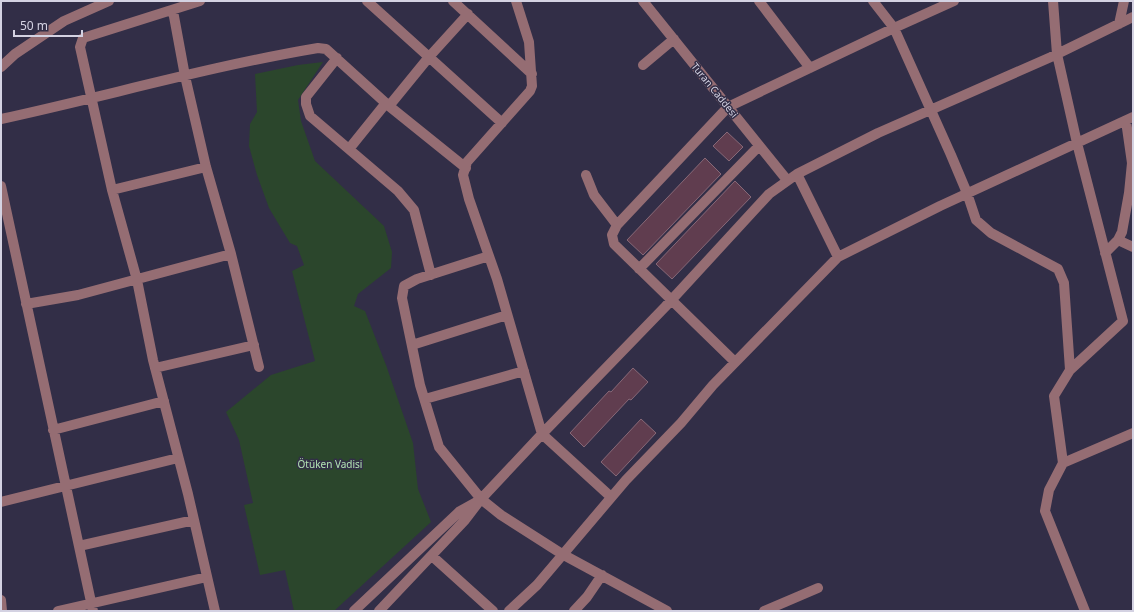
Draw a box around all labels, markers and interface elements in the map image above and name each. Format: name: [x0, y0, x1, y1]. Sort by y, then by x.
scale bar: [14, 12, 82, 38]
text: 50 m: [20, 17, 48, 34]
street label: Turan Caddesi: [689, 60, 741, 120]
park label: Ötüken Vadisi: [298, 457, 362, 471]

